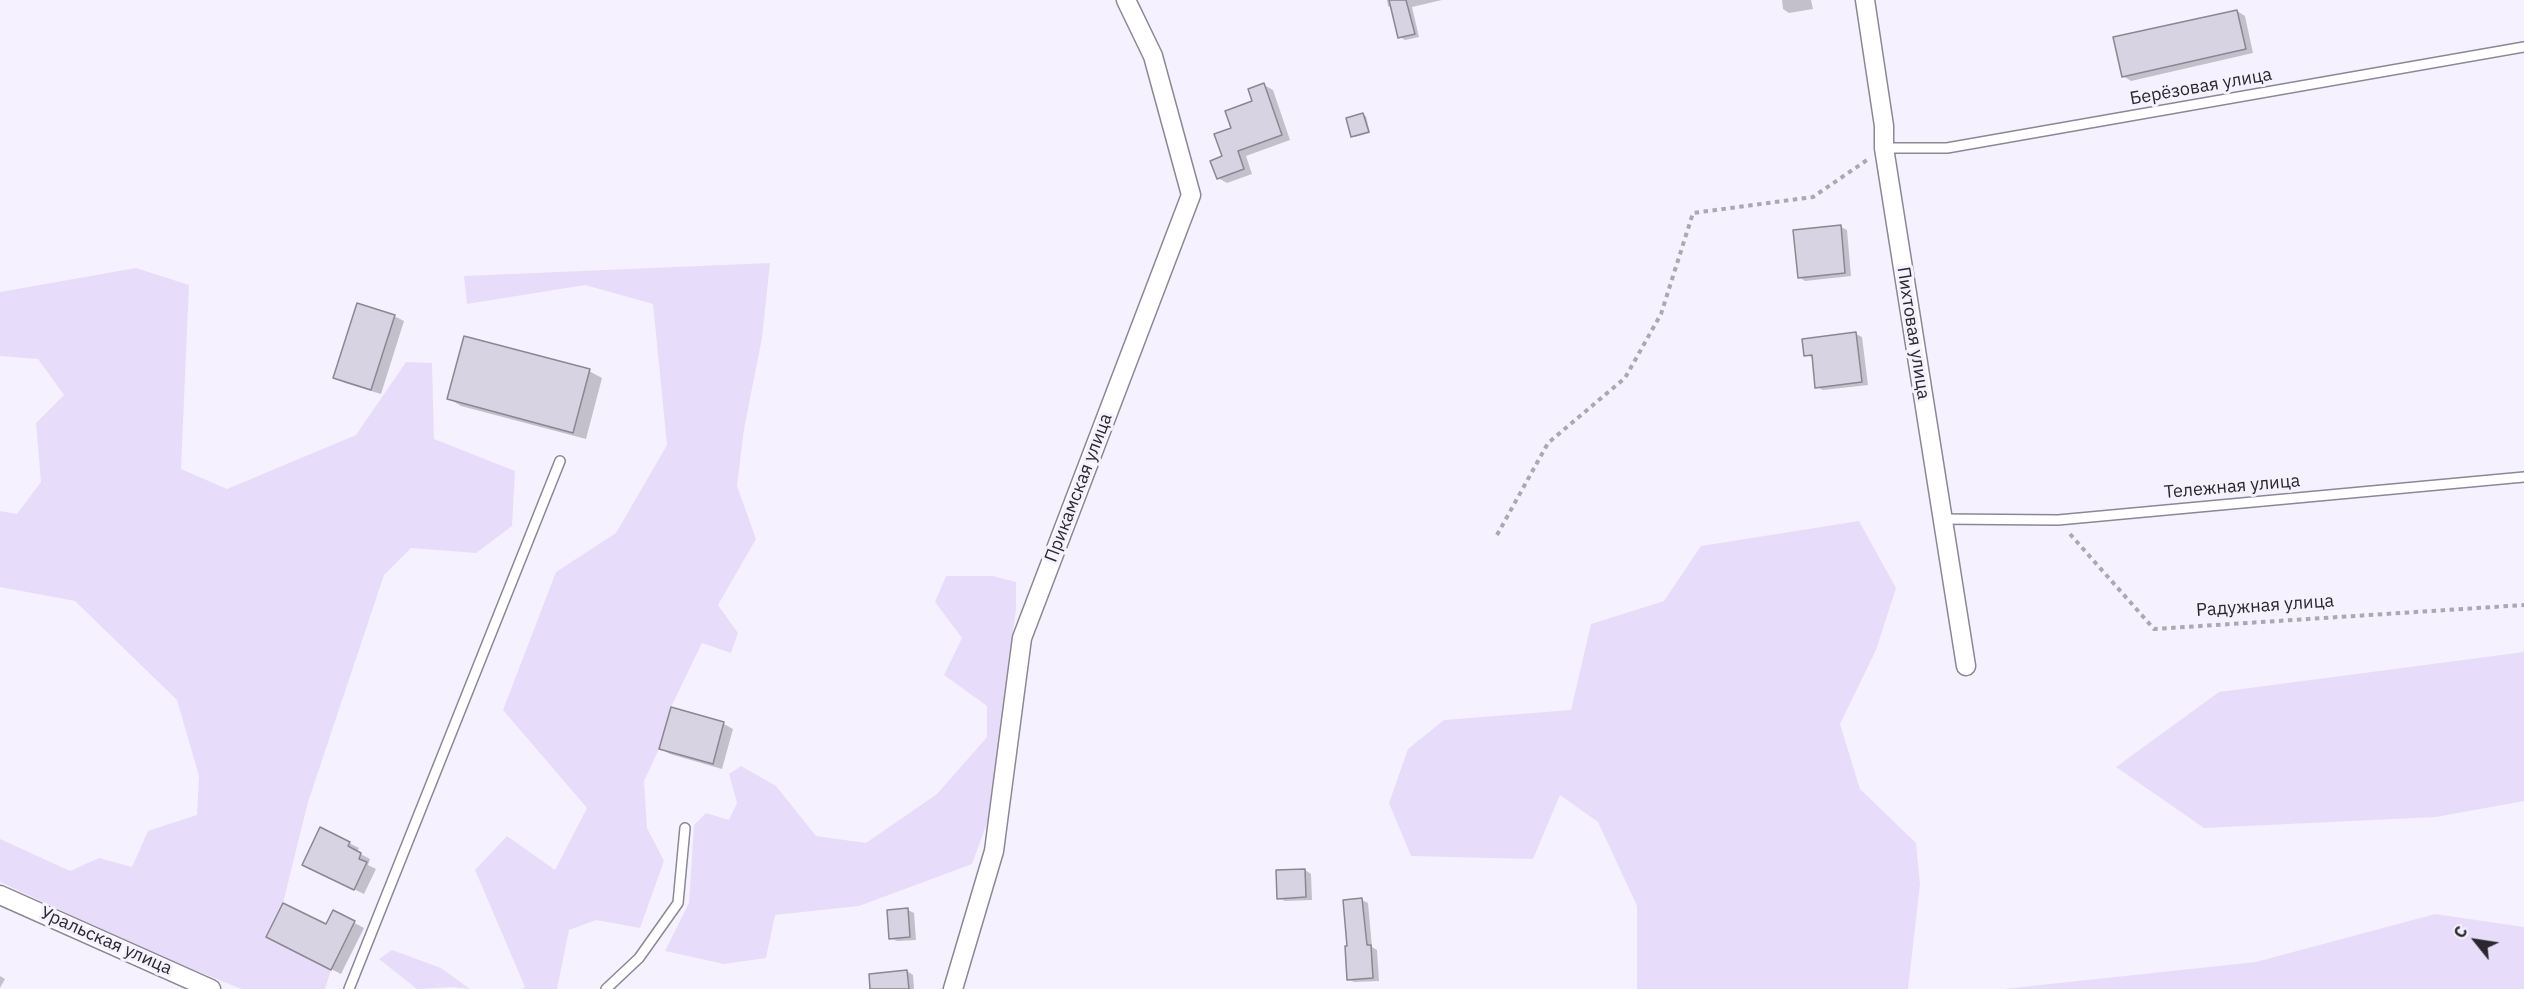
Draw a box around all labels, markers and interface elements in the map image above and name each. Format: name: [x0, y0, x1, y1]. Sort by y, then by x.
street label: Берёзовая улица: [2128, 64, 2274, 110]
street label: Пихтовая улица: [1892, 265, 1934, 401]
street label: Прикамская улица: [1041, 411, 1117, 565]
street label: Тележная улица: [2163, 470, 2301, 504]
street label: Радужная улица: [2195, 590, 2335, 622]
street label: Уральская улица: [37, 902, 175, 980]
north arrow: [2446, 911, 2506, 971]
text: С: [2449, 922, 2472, 942]

